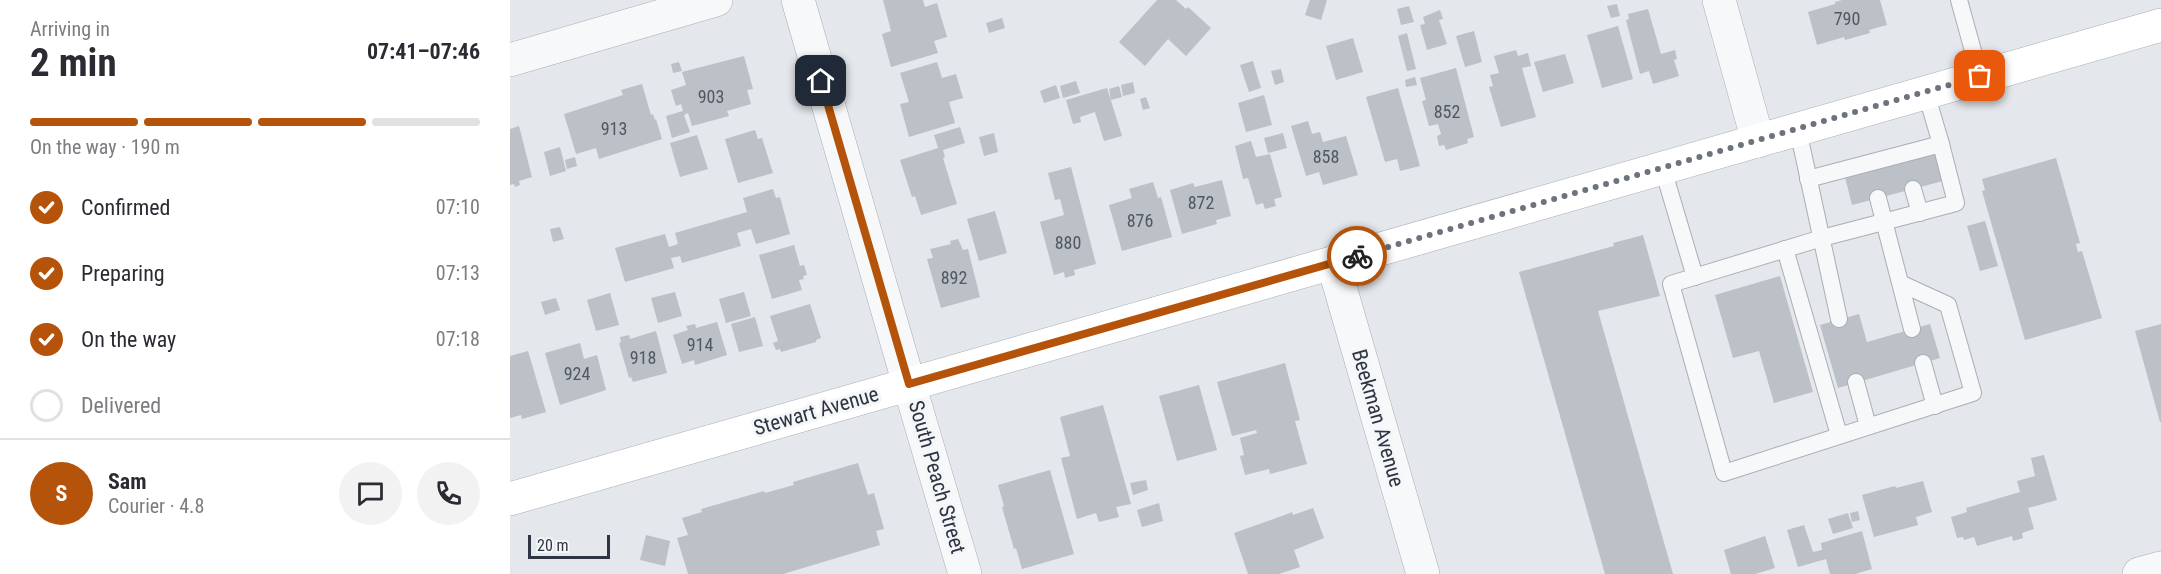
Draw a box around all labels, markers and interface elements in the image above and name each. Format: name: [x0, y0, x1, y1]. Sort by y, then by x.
house number: 790: [1834, 8, 1860, 29]
text: Arriving in: [30, 17, 110, 41]
text: 07:41–07:46: [367, 39, 480, 64]
text: 2 min: [30, 40, 117, 86]
pin: [1954, 50, 2005, 101]
pin: [795, 55, 846, 106]
icon: bag: [1963, 59, 1996, 92]
icon: home: [804, 64, 837, 97]
house number: 903: [698, 86, 724, 107]
house number: 852: [1434, 101, 1460, 122]
house number: 913: [601, 118, 627, 139]
text: On the way · 190 m: [30, 135, 180, 159]
house number: 858: [1313, 146, 1339, 167]
icon: check: [30, 191, 63, 224]
house number: 872: [1188, 192, 1214, 213]
text: Confirmed: [81, 195, 170, 220]
text: 07:10: [436, 195, 480, 219]
house number: 876: [1127, 210, 1153, 231]
courier: [1327, 226, 1387, 286]
house number: 880: [1055, 232, 1081, 253]
icon: bike: [1341, 240, 1374, 273]
icon: check: [30, 257, 63, 290]
text: Preparing: [81, 261, 165, 286]
text: 07:13: [436, 261, 480, 285]
house number: 892: [941, 267, 967, 288]
icon: check: [30, 323, 63, 356]
text: On the way: [81, 327, 176, 352]
text: 07:18: [436, 327, 480, 351]
house number: 914: [687, 334, 713, 355]
street label: Beekman Avenue: [1347, 346, 1409, 490]
house number: 918: [630, 347, 656, 368]
house number: 924: [564, 363, 590, 384]
street label: Stewart Avenue: [751, 382, 881, 440]
text: Delivered: [81, 393, 161, 418]
street label: South Peach Street: [904, 398, 970, 556]
button: chat: [339, 462, 402, 525]
button: phone: [417, 462, 480, 525]
text: Sam: [108, 469, 147, 494]
text: S: [56, 481, 67, 506]
text: Courier · 4.8: [108, 494, 204, 518]
scale bar: [528, 532, 610, 560]
text: 20 m: [537, 536, 569, 555]

